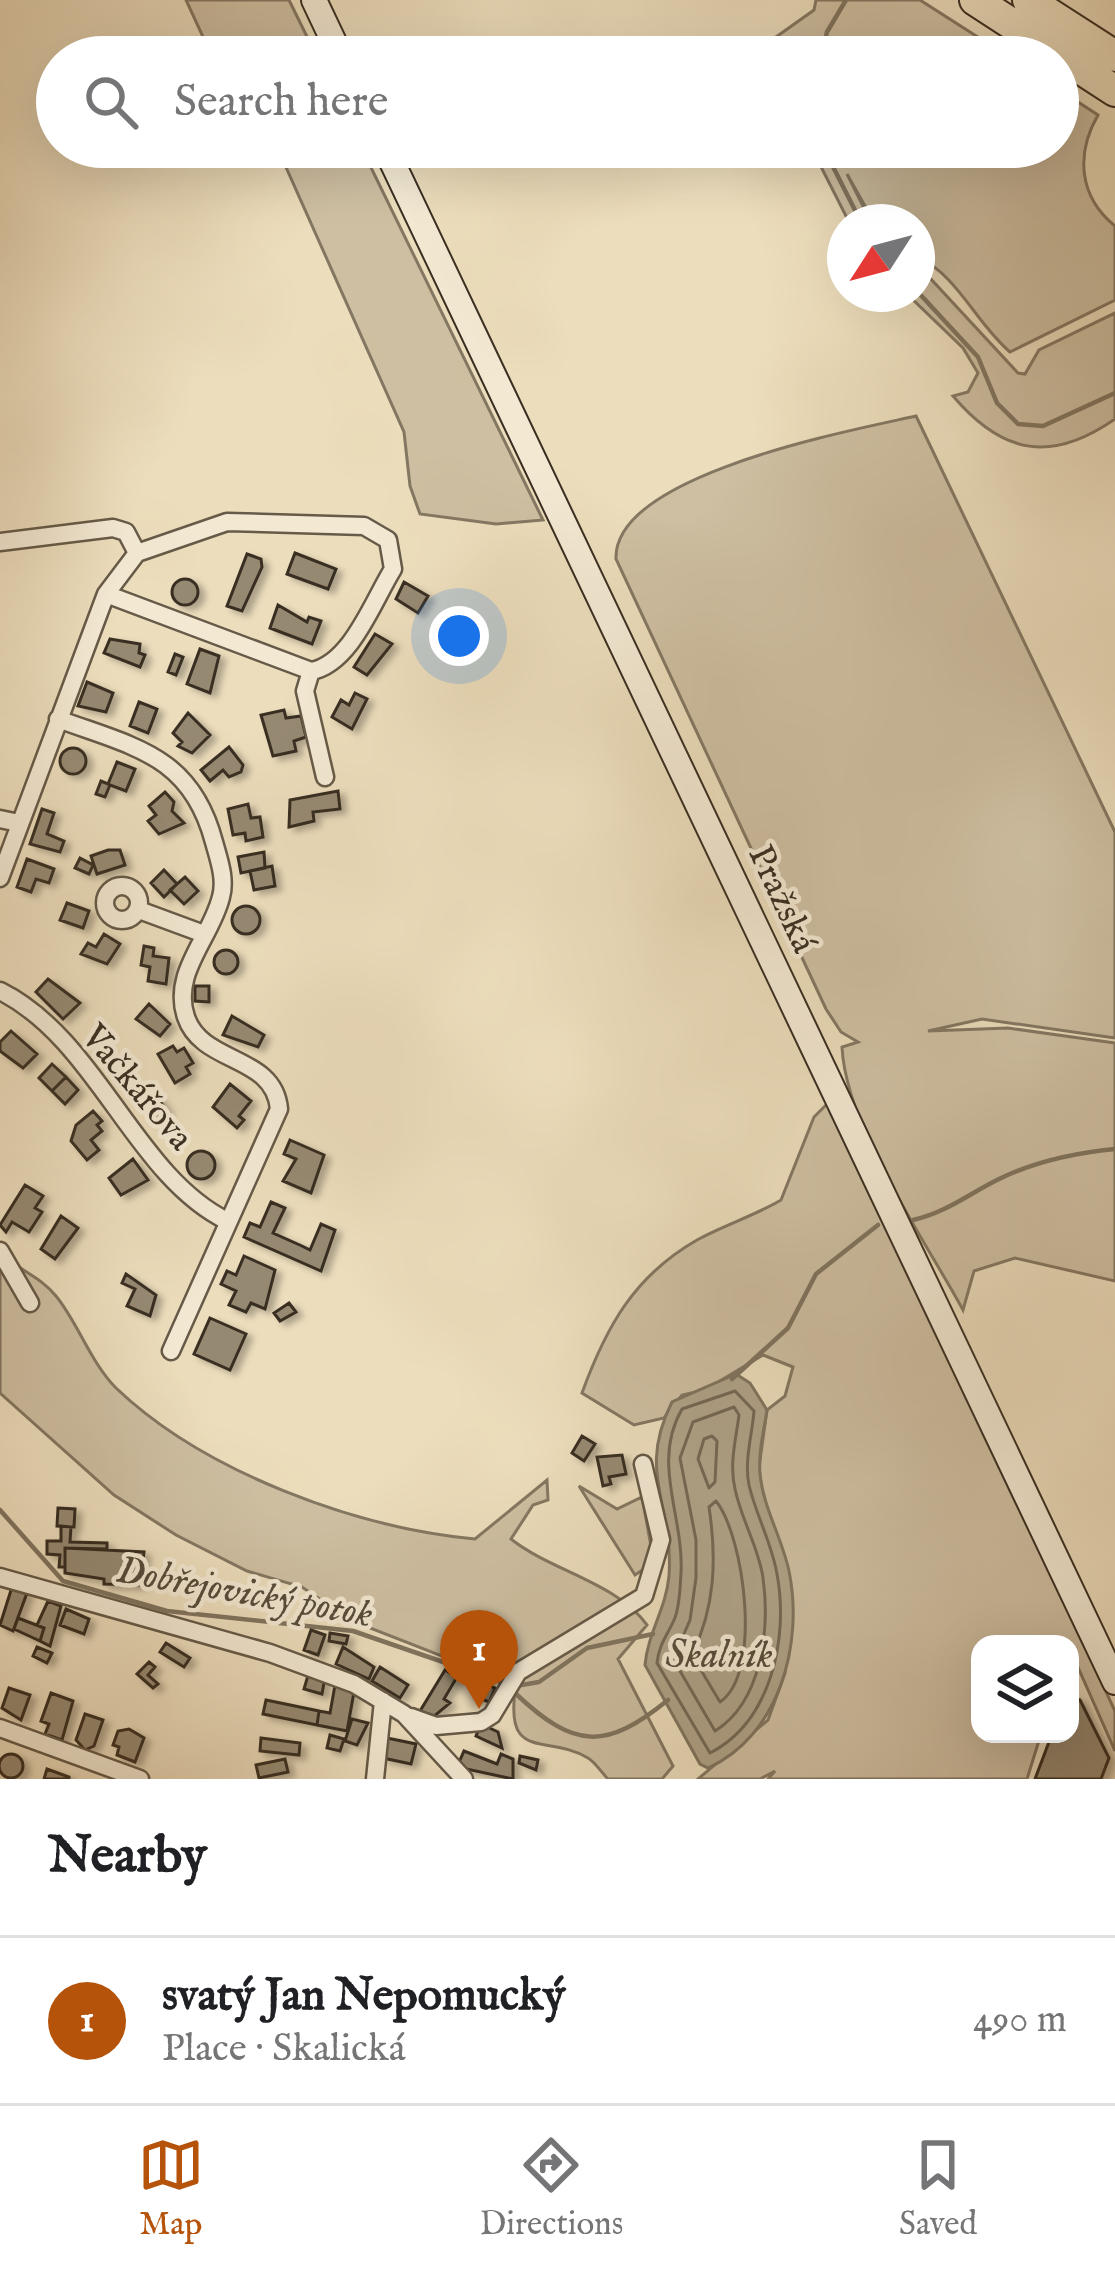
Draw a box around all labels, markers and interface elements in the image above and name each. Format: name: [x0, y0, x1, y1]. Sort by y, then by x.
search box: [36, 36, 1079, 168]
icon: search: [78, 69, 144, 135]
text: Search here: [174, 74, 388, 131]
north arrow: [827, 204, 935, 312]
your location: [429, 606, 489, 666]
street label: Pražská: [736, 838, 826, 961]
street label: Vačkářova: [70, 1015, 203, 1161]
water label: Dobřejovický potok: [112, 1547, 377, 1640]
pin: 1: [440, 1610, 518, 1709]
water label: Skalník: [665, 1632, 773, 1681]
map controls: [971, 1635, 1079, 1743]
button: layers: [971, 1635, 1079, 1743]
text: Nearby: [48, 1825, 207, 1890]
text: svatý Jan Nepomucký: [162, 1968, 565, 2025]
text: 1: [80, 1996, 94, 2045]
text: 490 m: [973, 1996, 1067, 2045]
text: Place · Skalická: [162, 2025, 406, 2074]
tab: Map: [138, 2132, 204, 2246]
tab: Directions: [480, 2132, 623, 2246]
tab: Saved: [899, 2132, 977, 2246]

